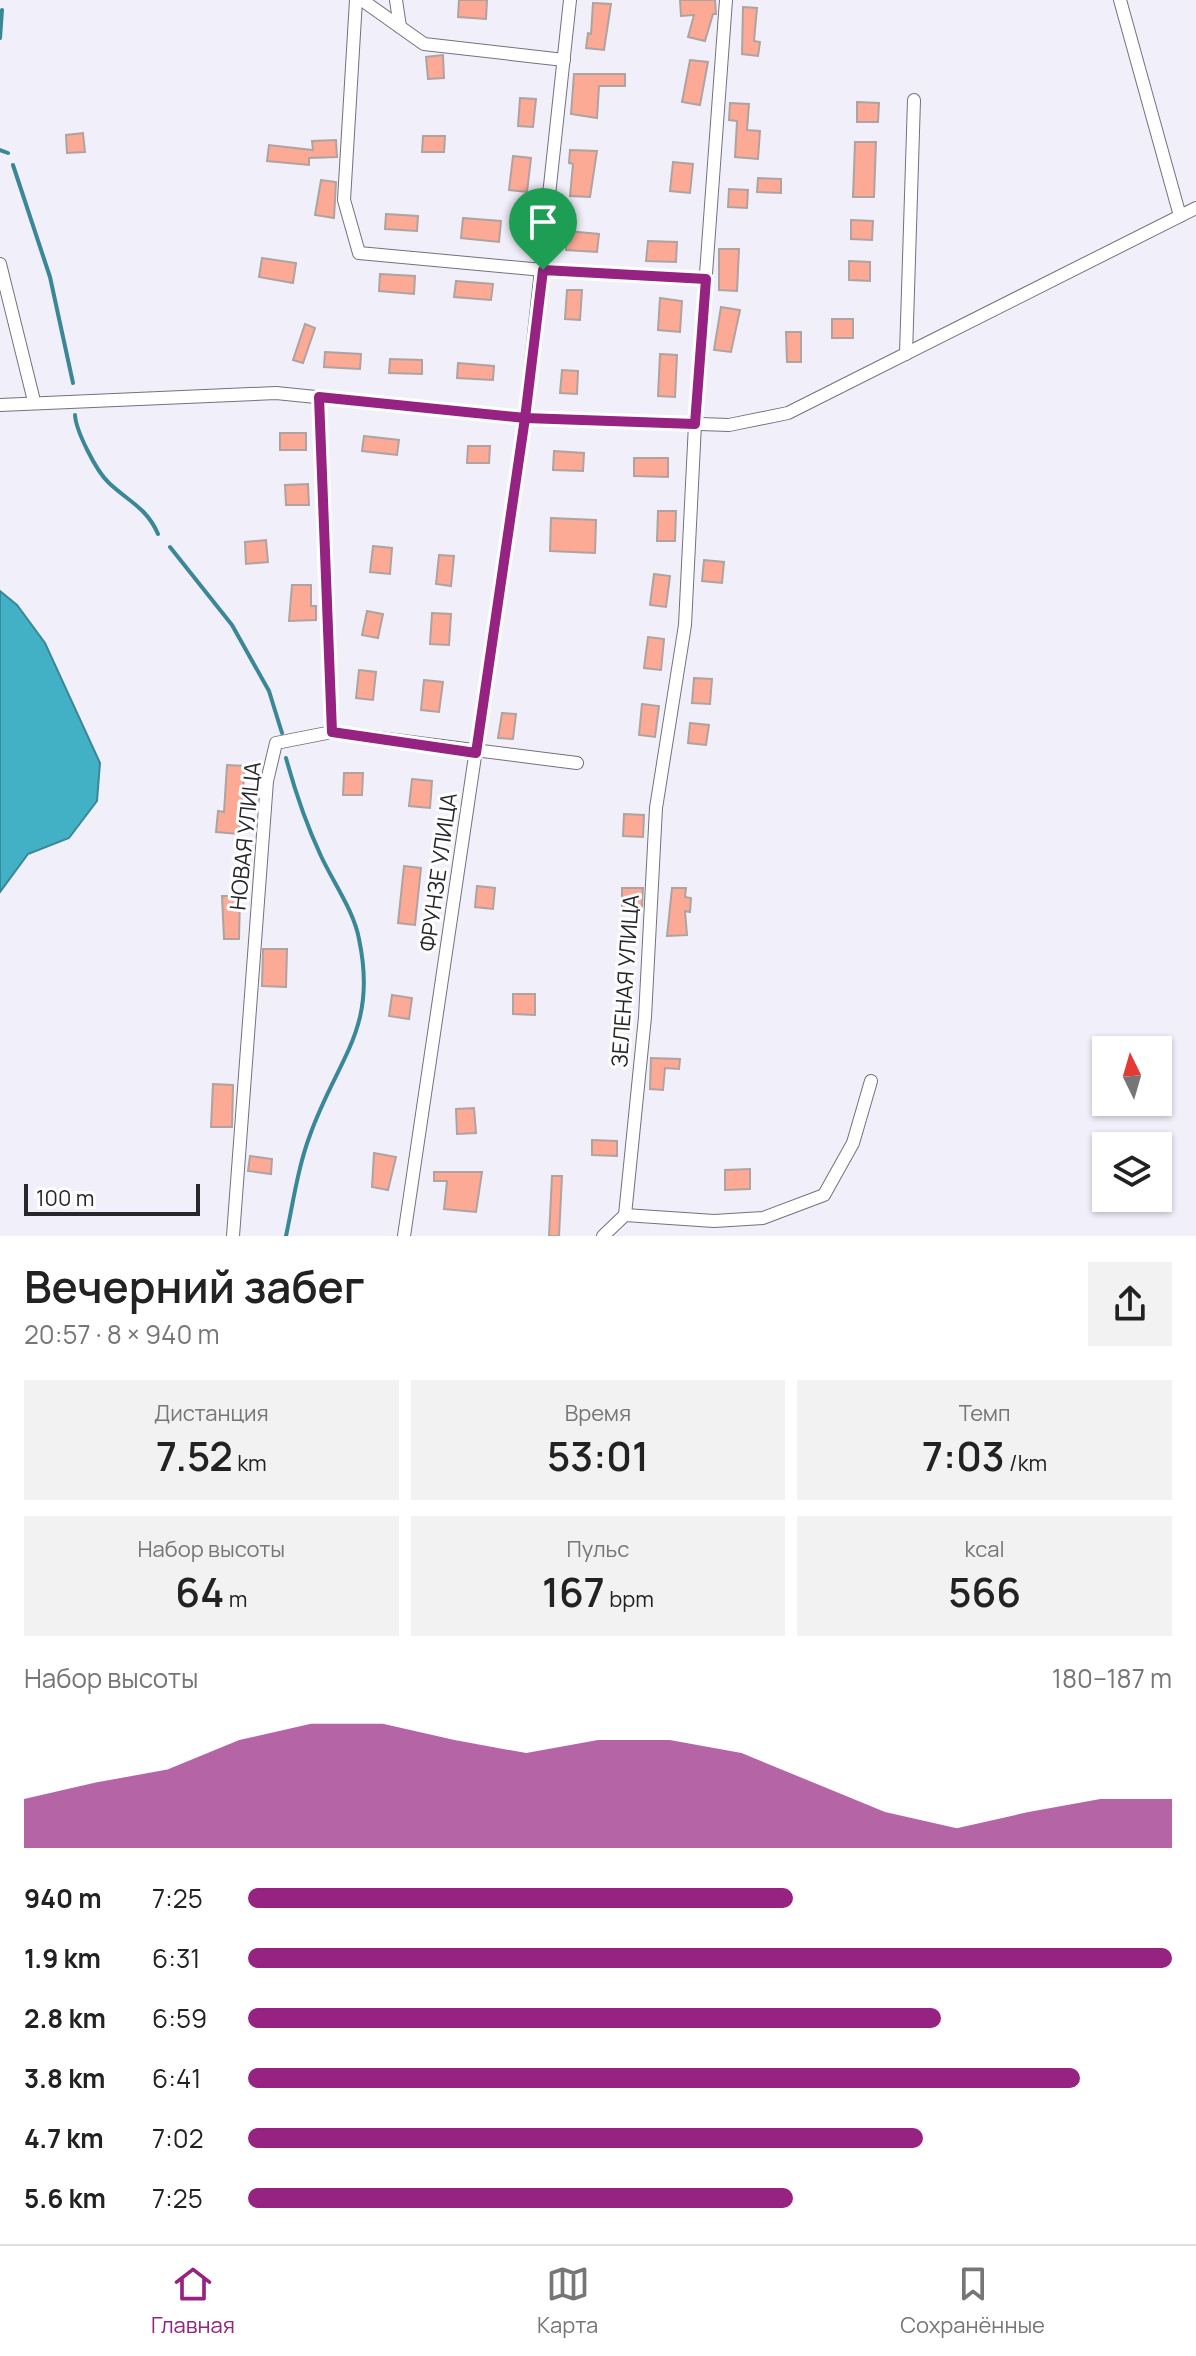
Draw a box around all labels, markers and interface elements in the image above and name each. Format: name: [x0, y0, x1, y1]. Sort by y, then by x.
pin: [509, 188, 577, 270]
icon: arrive: [521, 200, 565, 244]
street label: НОВАЯ УЛИЦА: [222, 760, 268, 912]
street label: ФРУНЗЕ УЛИЦА: [412, 791, 464, 953]
street label: ЗЕЛЕНАЯ УЛИЦА: [604, 894, 646, 1068]
north arrow: [1092, 1036, 1172, 1116]
map controls: [1092, 1036, 1172, 1212]
button: layers: [1092, 1132, 1172, 1212]
scale bar: [24, 1180, 200, 1216]
text: 100 m: [36, 1183, 94, 1213]
text: Вечерний забег: [24, 1256, 365, 1316]
button: share: [1088, 1262, 1172, 1346]
text: 20:57 · 8 × 940 m: [24, 1316, 220, 1352]
text: Дистанция: [154, 1398, 269, 1428]
text: Время: [565, 1398, 631, 1428]
text: Темп: [959, 1398, 1011, 1428]
text: 7.52: [156, 1428, 233, 1483]
text: 53:01: [547, 1428, 649, 1483]
text: 7:03: [922, 1428, 1005, 1483]
text: km: [233, 1448, 267, 1478]
text: /km: [1005, 1448, 1047, 1478]
text: Набор высоты: [138, 1534, 285, 1564]
text: Пульс: [567, 1534, 629, 1564]
text: kcal: [965, 1534, 1005, 1564]
text: 64: [175, 1564, 224, 1619]
text: 167: [542, 1564, 605, 1619]
text: 566: [948, 1564, 1021, 1619]
text: m: [224, 1584, 247, 1614]
text: bpm: [605, 1584, 654, 1614]
text: Набор высоты: [24, 1660, 198, 1696]
text: 180–187 m: [1052, 1660, 1172, 1696]
text: 940 m: [24, 1880, 102, 1916]
text: 7:25: [152, 1880, 203, 1916]
text: 1.9 km: [24, 1940, 101, 1976]
text: 6:31: [152, 1940, 200, 1976]
text: 2.8 km: [24, 2000, 106, 2036]
text: 6:59: [152, 2000, 207, 2036]
text: 3.8 km: [24, 2060, 106, 2096]
text: 6:41: [152, 2060, 201, 2096]
text: 4.7 km: [24, 2120, 104, 2156]
text: 7:02: [152, 2120, 204, 2156]
text: 5.6 km: [24, 2180, 106, 2216]
text: 7:25: [152, 2180, 203, 2216]
tab: Главная: [151, 2262, 235, 2340]
tab: Карта: [537, 2262, 598, 2340]
tab: Сохранённые: [900, 2262, 1045, 2340]

